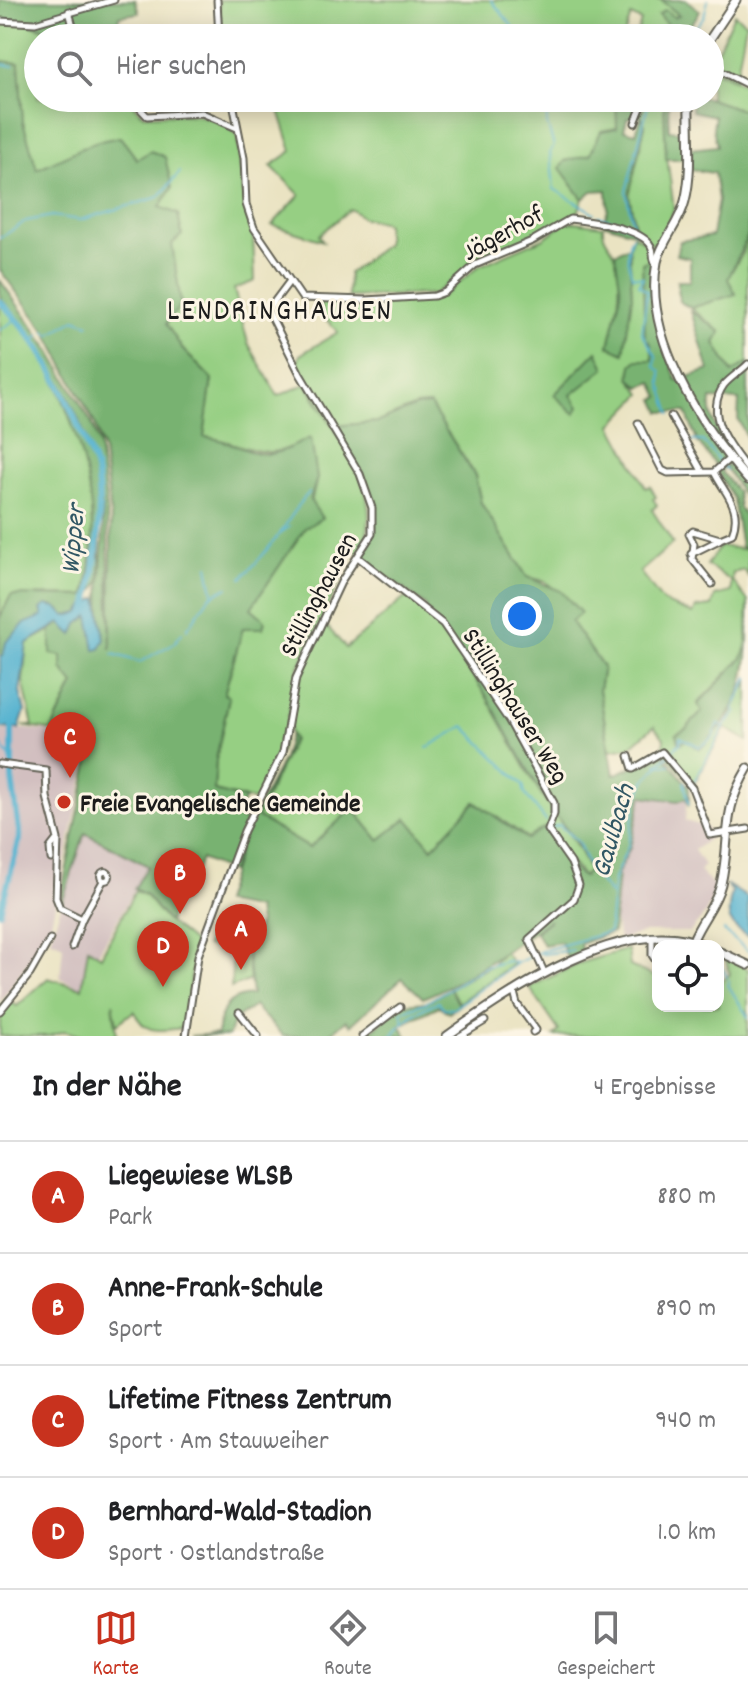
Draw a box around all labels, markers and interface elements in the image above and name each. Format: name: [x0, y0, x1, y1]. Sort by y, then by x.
search box: [24, 24, 724, 112]
icon: search: [52, 46, 96, 90]
text: Hier suchen: [116, 47, 246, 90]
street label: Jägerhof: [456, 197, 552, 272]
district label: LENDRINGHAUSEN: [167, 292, 393, 335]
water label: Wipper: [53, 499, 99, 576]
street label: Stillinghausen: [272, 527, 368, 664]
your location: [502, 596, 542, 636]
street label: Stillinghauser Weg: [451, 622, 577, 792]
pin: C: [44, 712, 96, 778]
water label: Gaulbach: [583, 779, 648, 883]
place label: Freie Evangelische Gemeinde: [80, 787, 360, 824]
marker: Freie Evangelische Gemeinde: [55, 793, 73, 811]
pin: B: [154, 848, 206, 914]
pin: A: [215, 904, 267, 970]
pin: D: [137, 921, 189, 987]
map controls: [652, 940, 724, 1012]
button: locate: [652, 940, 724, 1012]
text: In der Nähe: [32, 1064, 182, 1113]
text: 4 Ergebnisse: [594, 1070, 716, 1107]
text: Liegewiese WLSB: [108, 1157, 293, 1200]
text: A: [51, 1179, 65, 1216]
text: 880 m: [657, 1179, 716, 1216]
text: Park: [108, 1200, 152, 1237]
text: Anne-Frank-Schule: [108, 1269, 323, 1312]
text: B: [52, 1291, 64, 1328]
text: 890 m: [656, 1291, 716, 1328]
text: Sport: [108, 1312, 162, 1349]
text: Lifetime Fitness Zentrum: [108, 1381, 392, 1424]
text: C: [52, 1403, 64, 1440]
text: 940 m: [655, 1403, 716, 1440]
text: Sport · Am Stauweiher: [108, 1424, 329, 1461]
text: Bernhard-Wald-Stadion: [108, 1493, 372, 1536]
text: D: [51, 1515, 65, 1552]
text: 1.0 km: [657, 1515, 716, 1552]
text: Sport · Ostlandstraße: [108, 1536, 324, 1573]
tab: Karte: [92, 1606, 139, 1685]
tab: Route: [324, 1606, 372, 1685]
tab: Gespeichert: [557, 1606, 655, 1685]

